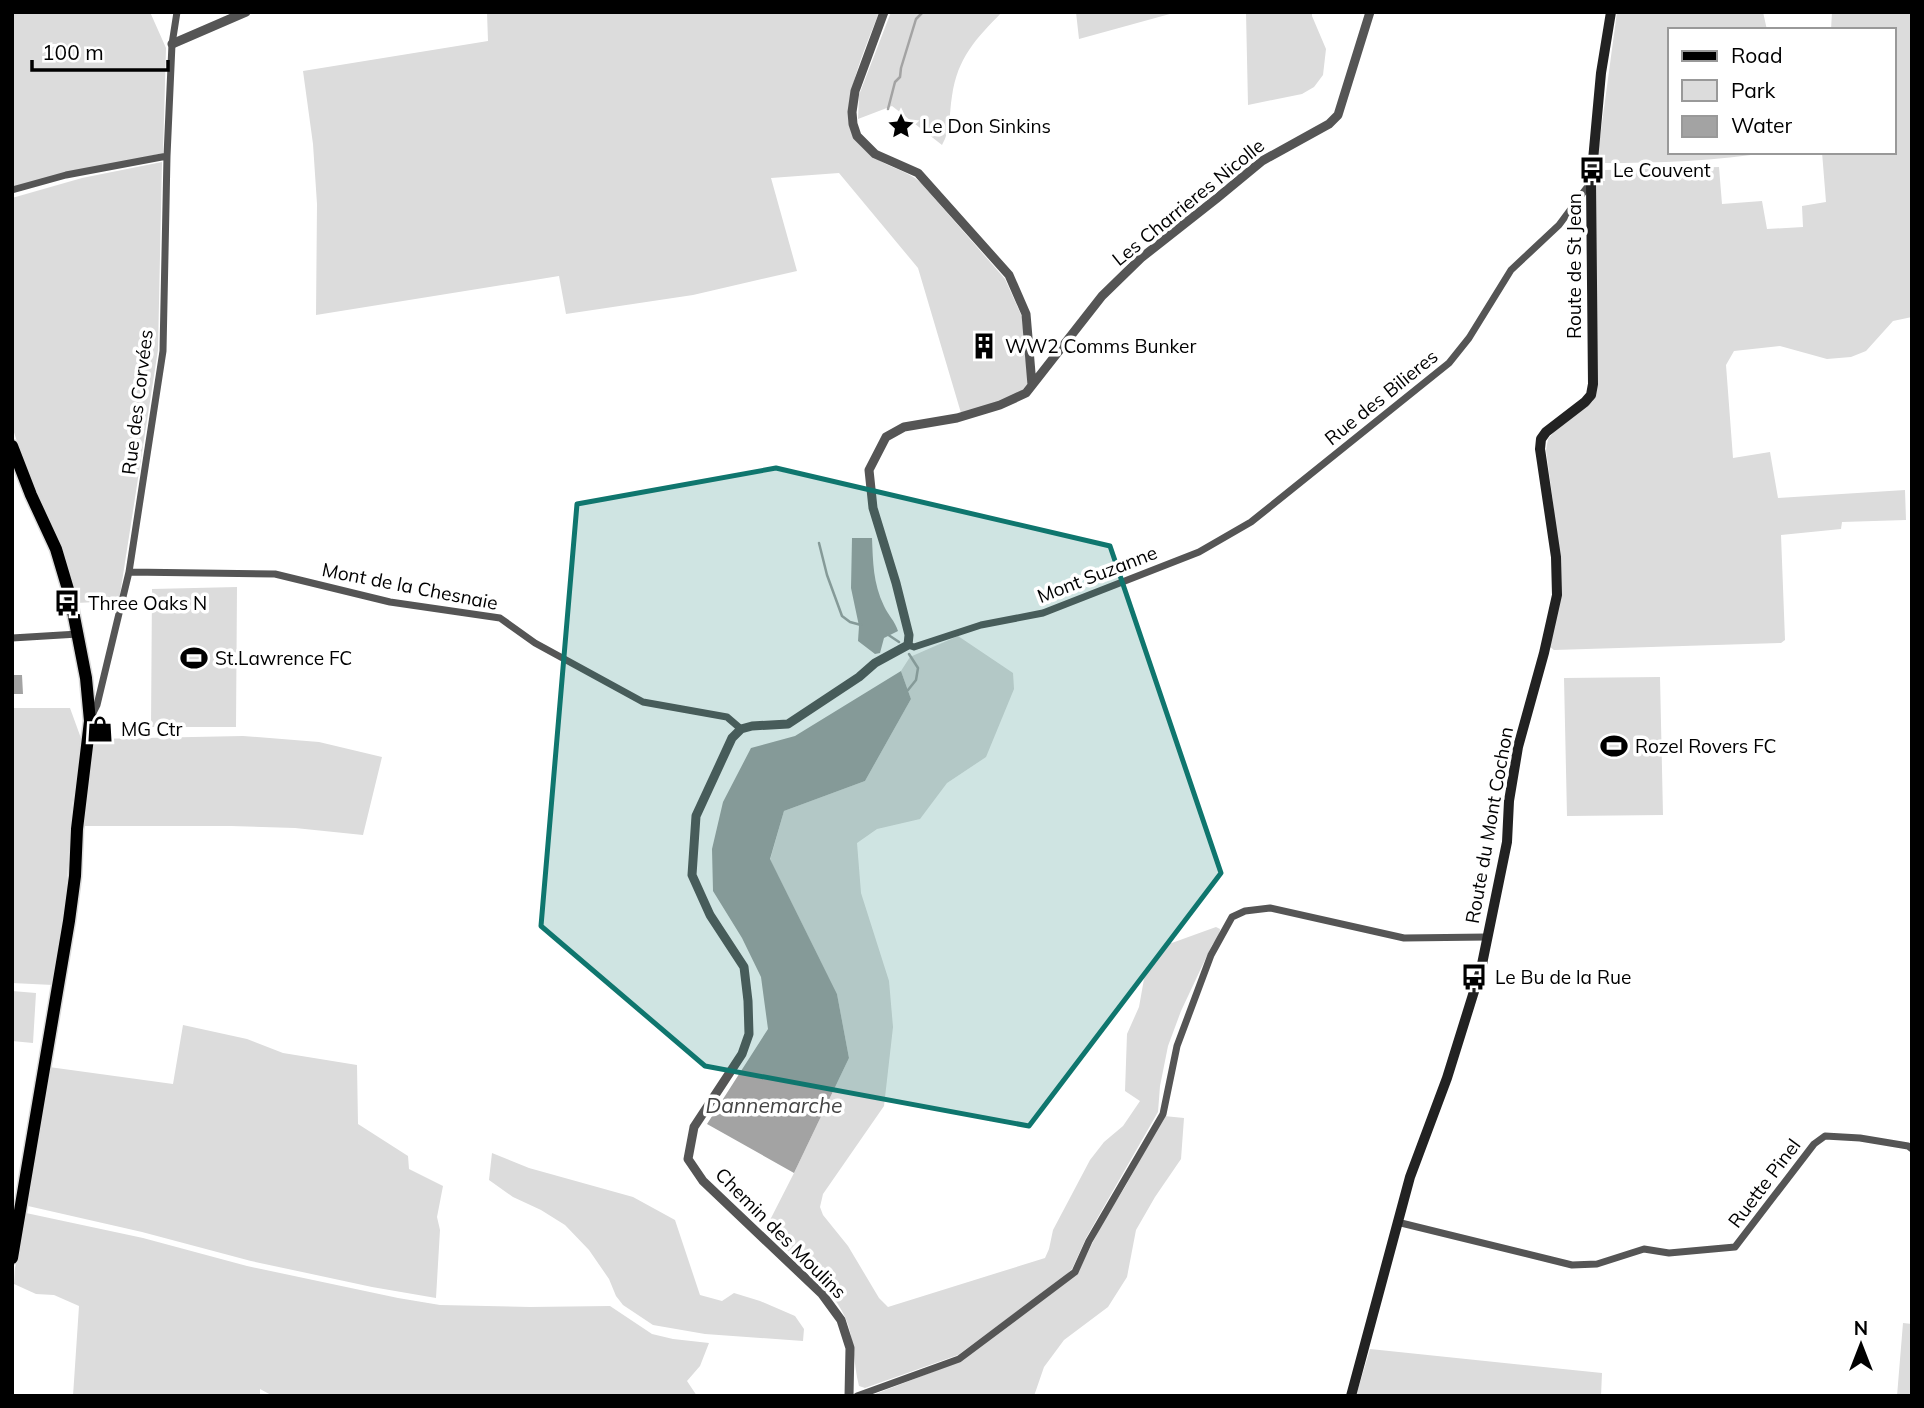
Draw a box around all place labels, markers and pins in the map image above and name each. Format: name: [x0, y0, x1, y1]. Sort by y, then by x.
place icon: Le Don Sinkins: [886, 111, 916, 141]
place label: Le Don Sinkins: [922, 114, 1051, 138]
bus stop icon: Le Couvent: [1577, 155, 1607, 185]
place label: Le Couvent: [1613, 158, 1711, 182]
building icon: WW2 Comms Bunker: [969, 331, 999, 361]
place label: WW2 Comms Bunker: [1005, 334, 1196, 358]
bus stop icon: Three Oaks N: [52, 588, 82, 618]
place label: Three Oaks N: [88, 591, 207, 615]
sports icon: St.Lawrence FC: [179, 643, 209, 673]
place label: St.Lawrence FC: [215, 646, 352, 670]
shop icon: MG Ctr: [85, 714, 115, 744]
place label: MG Ctr: [121, 717, 182, 741]
sports icon: Rozel Rovers FC: [1599, 731, 1629, 761]
place label: Rozel Rovers FC: [1635, 734, 1777, 758]
bus stop icon: Le Bu de la Rue: [1459, 962, 1489, 992]
place label: Le Bu de la Rue: [1495, 965, 1631, 989]

